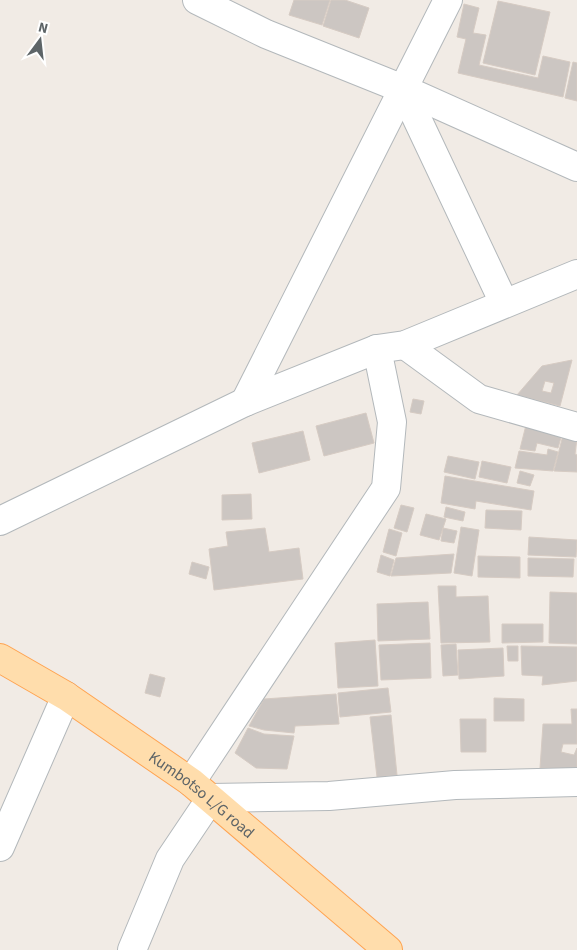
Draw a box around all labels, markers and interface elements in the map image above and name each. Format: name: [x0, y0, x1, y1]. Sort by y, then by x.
north arrow: [15, 15, 65, 65]
text: N: [36, 18, 50, 39]
street label: Kumbotso L/G road: [144, 746, 259, 844]

